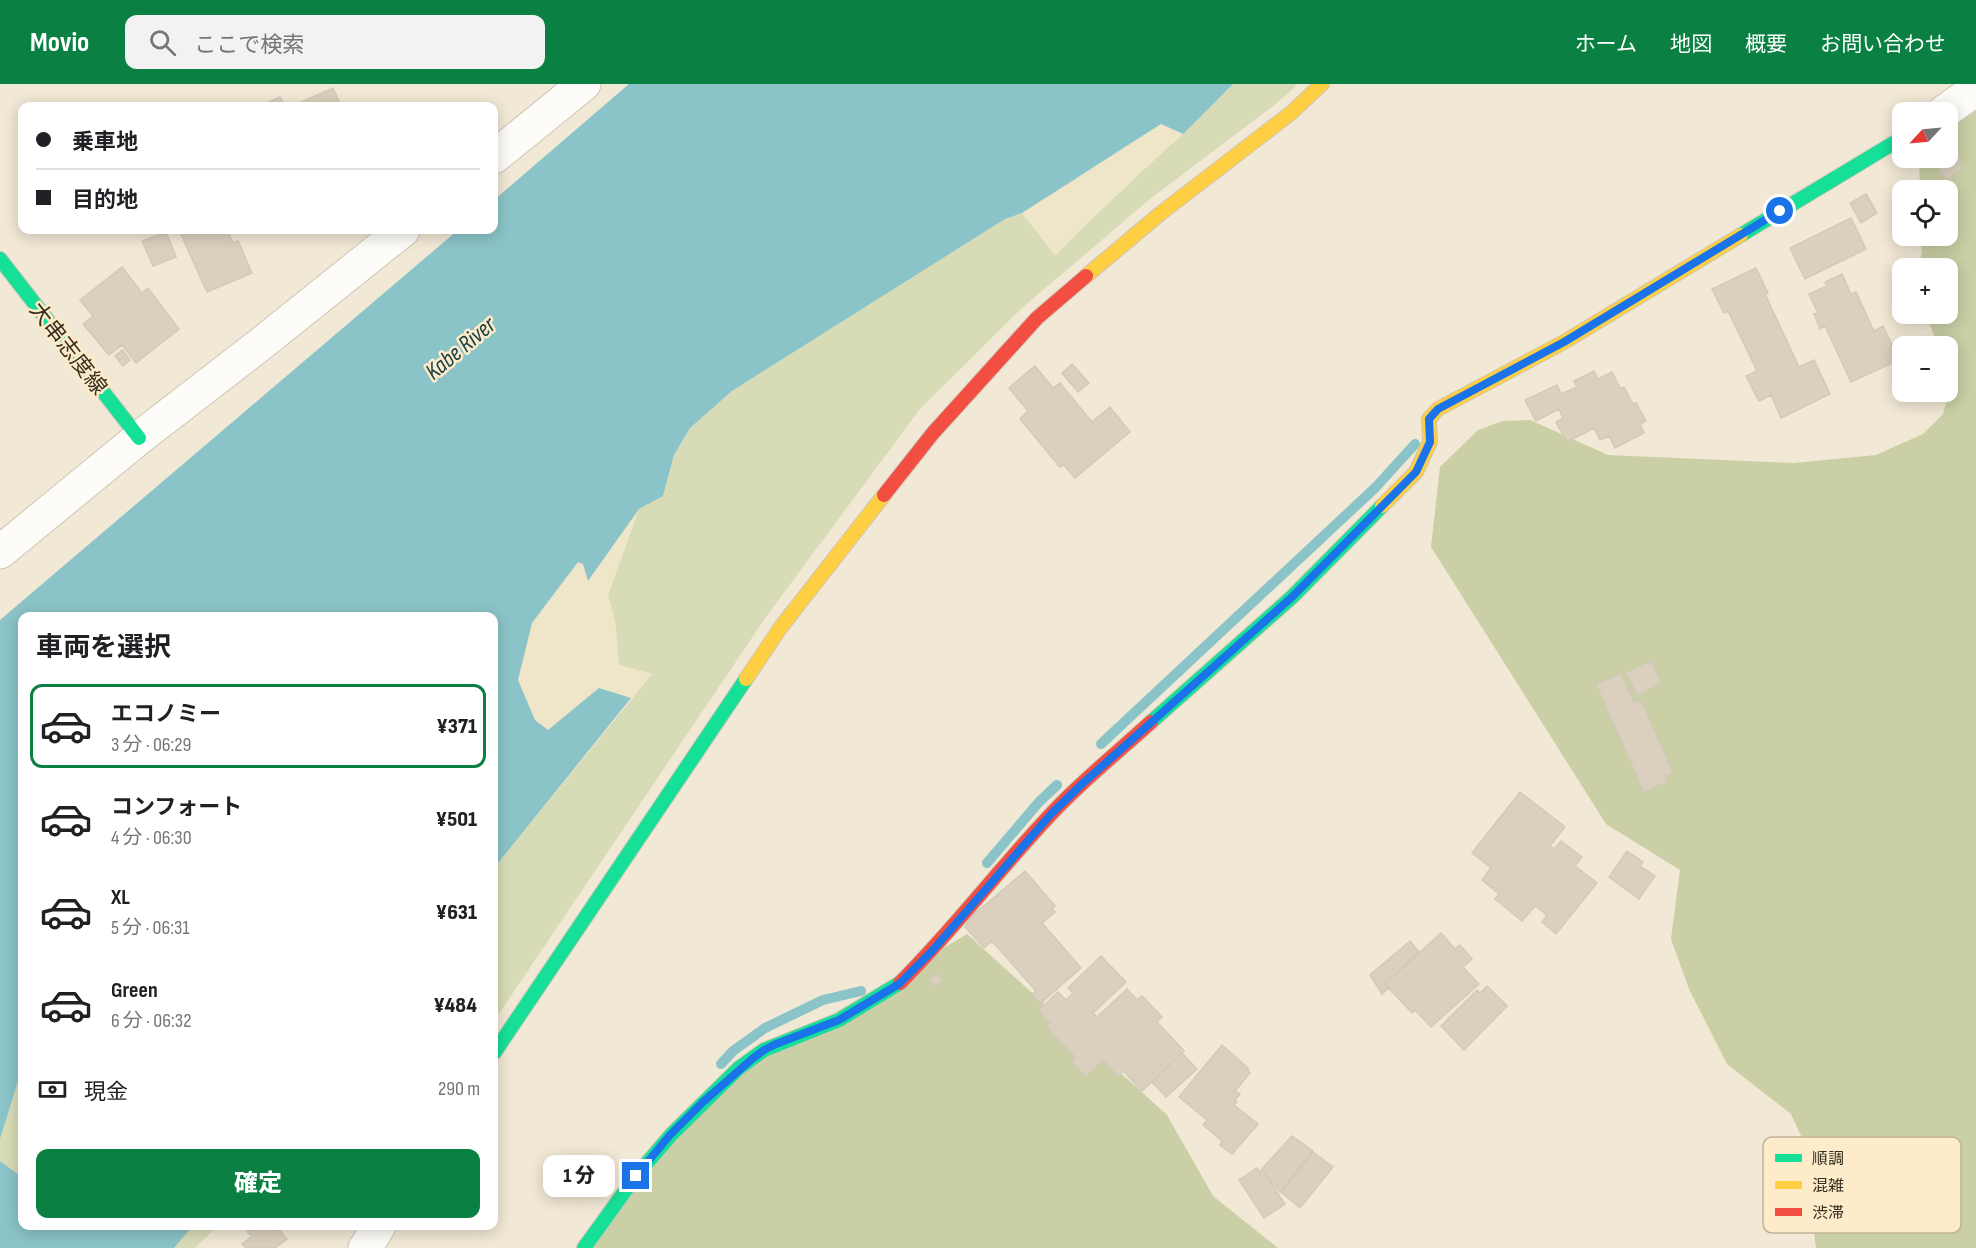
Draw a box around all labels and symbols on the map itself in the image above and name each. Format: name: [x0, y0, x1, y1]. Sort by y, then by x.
north arrow: [1892, 102, 1958, 168]
route start: [1766, 197, 1793, 224]
street label: 大串志度線: [23, 297, 112, 401]
water label: Kabe River: [419, 310, 502, 386]
legend: [1763, 1137, 1961, 1233]
text: 順調: [1812, 1150, 1844, 1169]
callout: 1 分: [543, 1155, 615, 1197]
route end: [622, 1162, 649, 1189]
text: 混雑: [1812, 1177, 1844, 1196]
text: 渋滞: [1812, 1204, 1844, 1223]

